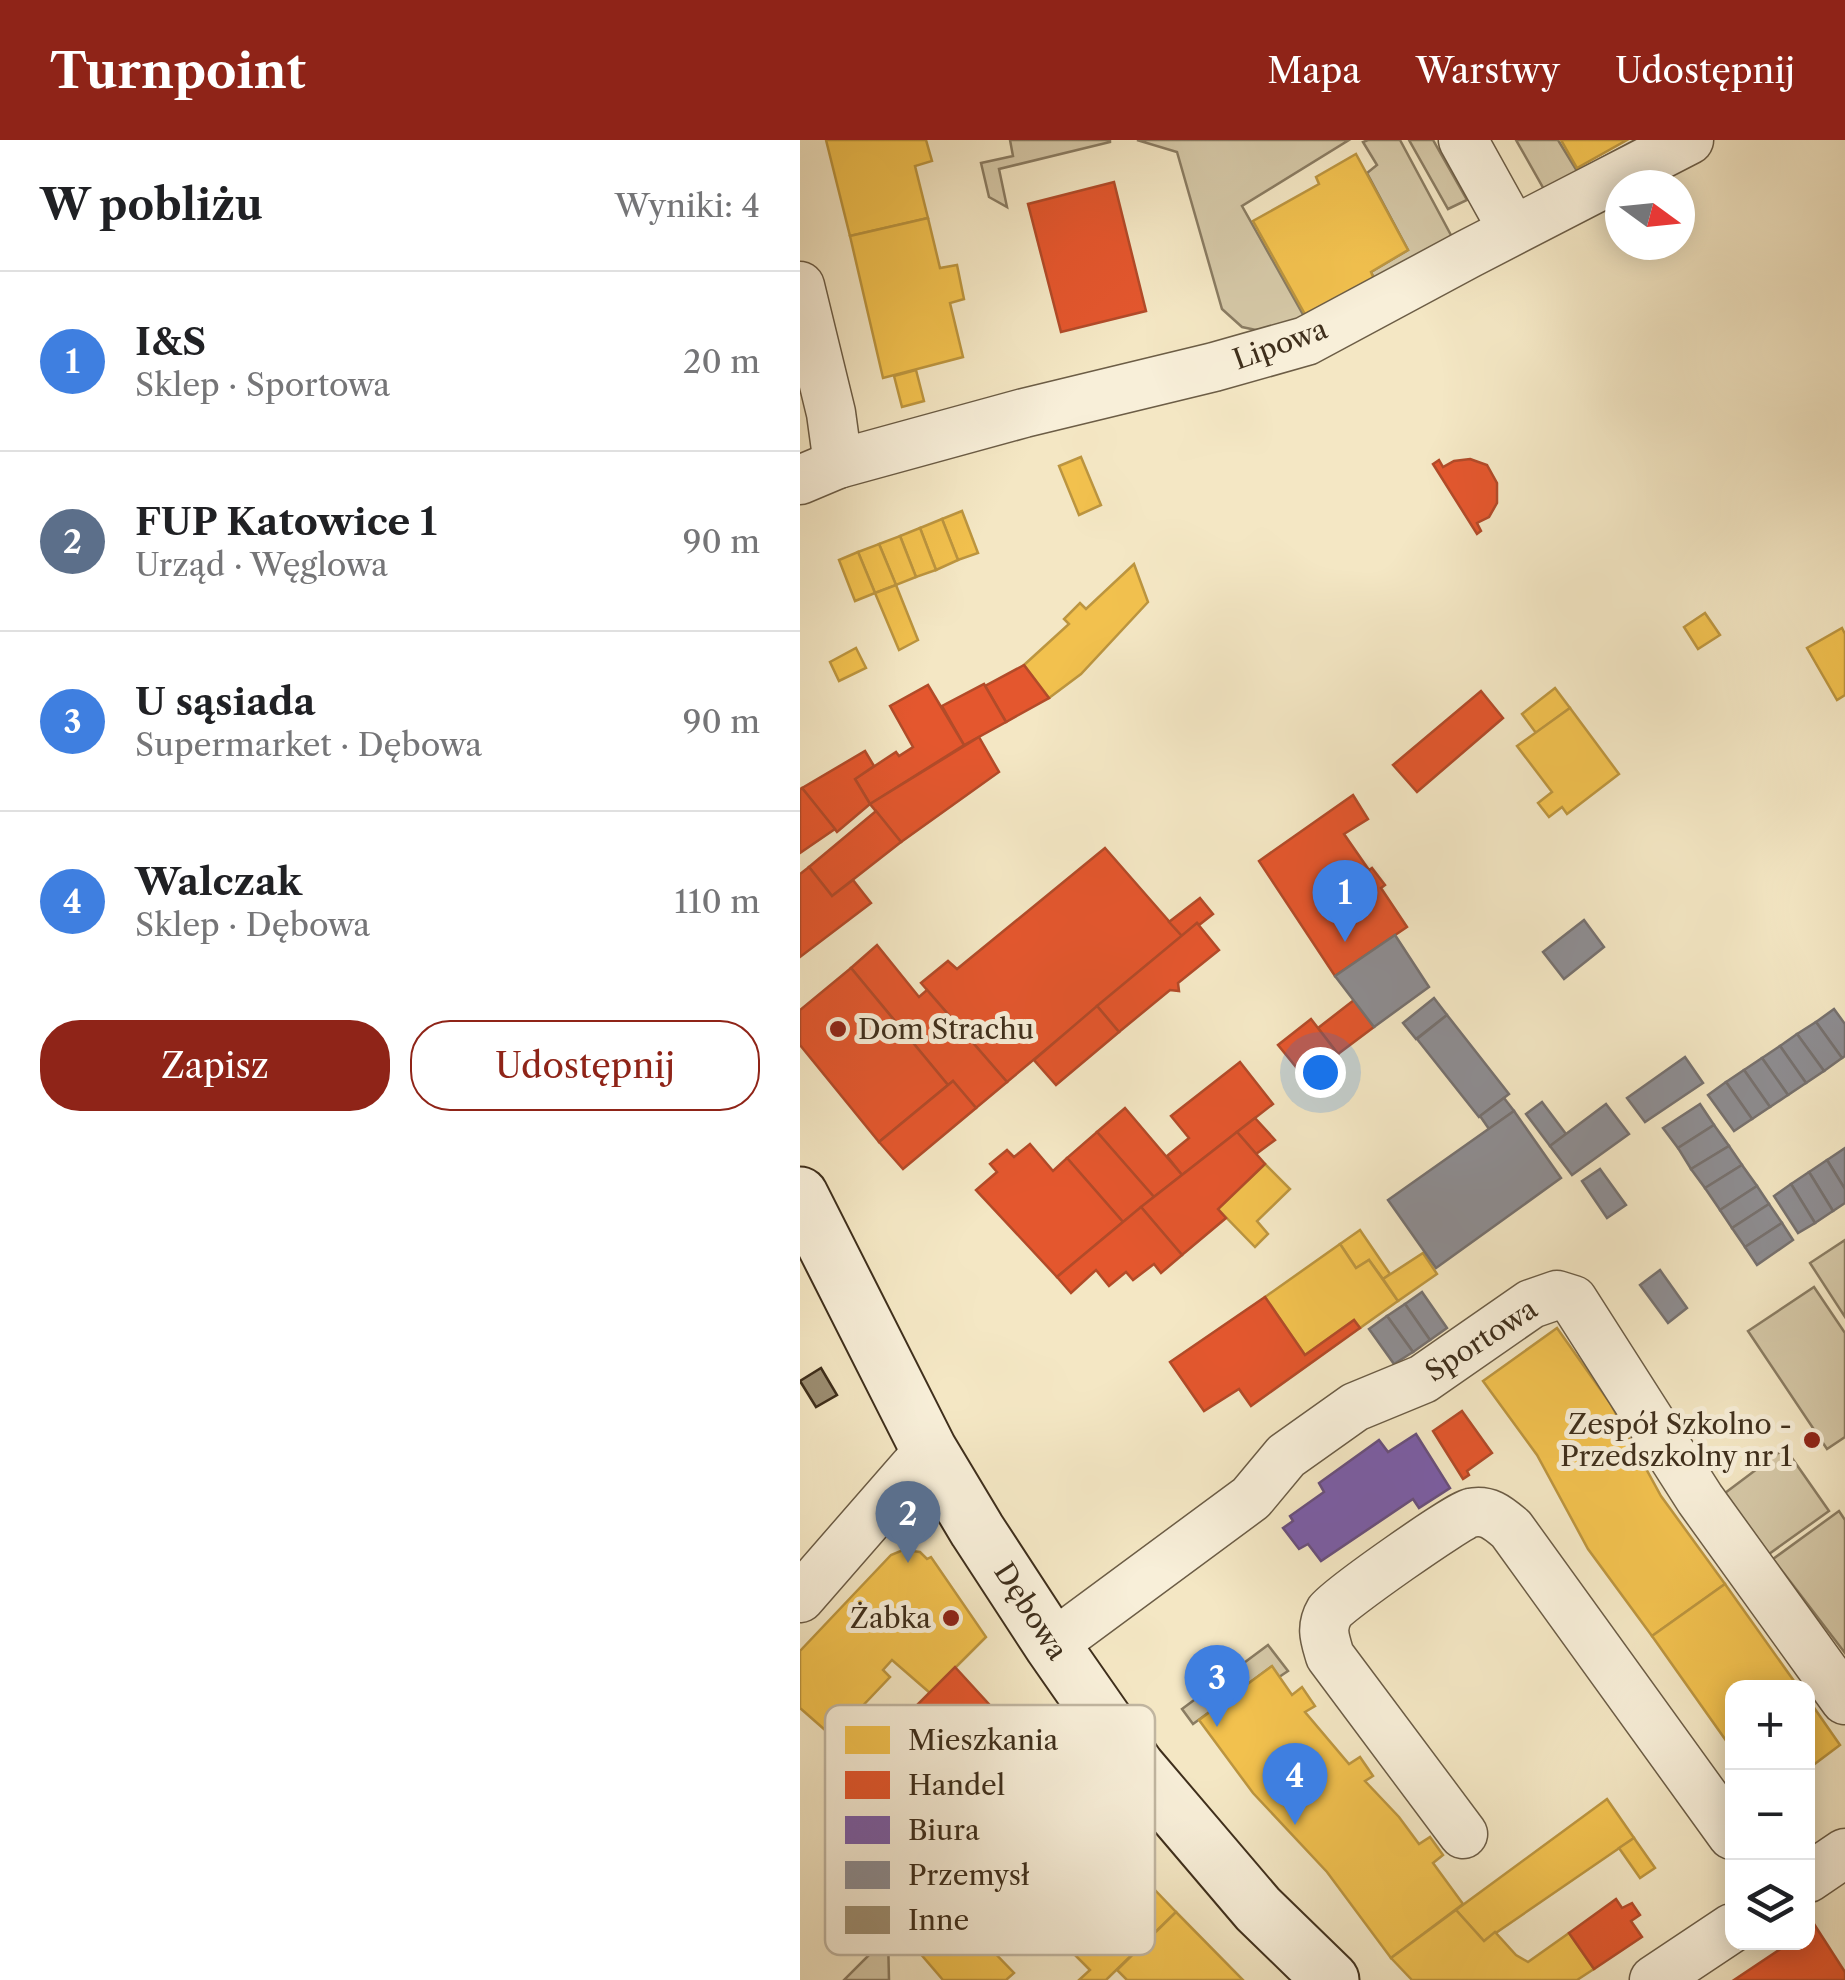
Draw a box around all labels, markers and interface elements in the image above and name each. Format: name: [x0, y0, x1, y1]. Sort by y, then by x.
text: Turnpoint: [50, 41, 306, 100]
text: Mapa: [1267, 49, 1361, 92]
text: Warstwy: [1416, 49, 1560, 92]
text: Udostępnij: [1615, 49, 1795, 92]
north arrow: [1605, 170, 1695, 260]
text: W pobliżu: [40, 179, 263, 231]
text: Wyniki: 4: [615, 186, 760, 225]
street label: Lipowa: [1228, 311, 1332, 377]
text: I&S: [135, 318, 206, 365]
text: 1: [65, 342, 80, 381]
text: 20 m: [683, 342, 760, 381]
text: Sklep · Sportowa: [135, 365, 390, 404]
text: FUP Katowice 1: [135, 498, 437, 545]
text: 2: [63, 522, 82, 561]
text: 90 m: [683, 522, 760, 561]
text: Urząd · Węglowa: [135, 545, 388, 584]
text: U sąsiada: [135, 678, 316, 725]
text: 3: [63, 702, 82, 741]
text: 90 m: [683, 702, 760, 741]
text: Supermarket · Dębowa: [135, 725, 482, 764]
text: Walczak: [135, 858, 302, 905]
pin: 1: [1312, 860, 1378, 942]
text: 4: [63, 882, 82, 921]
text: 110 m: [674, 882, 760, 921]
text: Sklep · Dębowa: [135, 905, 370, 944]
place label: Dom Strachu: [858, 1012, 1034, 1046]
marker: Dom Strachu: [827, 1018, 849, 1040]
button: Zapisz: [40, 1020, 390, 1111]
button: Udostępnij: [410, 1020, 760, 1111]
your location: [1295, 1047, 1346, 1098]
street label: Sportowa: [1419, 1291, 1543, 1389]
place label: Zespół Szkolno - Przedszkolny nr 1: [1560, 1407, 1792, 1473]
marker: Zespół Szkolno - Przedszkolny nr 1: [1801, 1429, 1823, 1451]
pin: 2: [876, 1480, 940, 1563]
street label: Dębowa: [987, 1556, 1075, 1666]
place label: Żabka: [850, 1601, 931, 1635]
marker: Żabka: [940, 1607, 962, 1629]
pin: 3: [1184, 1644, 1250, 1727]
map controls: [1725, 1680, 1815, 1950]
button: +: [1725, 1680, 1815, 1770]
legend: [825, 1705, 1155, 1955]
text: Mieszkania: [908, 1723, 1059, 1757]
pin: 4: [1262, 1742, 1328, 1825]
text: Handel: [908, 1768, 1005, 1802]
button: −: [1725, 1770, 1815, 1860]
text: Biura: [908, 1813, 980, 1847]
text: Przemysł: [908, 1858, 1030, 1892]
button: layers: [1725, 1860, 1815, 1950]
text: Inne: [908, 1903, 969, 1937]

